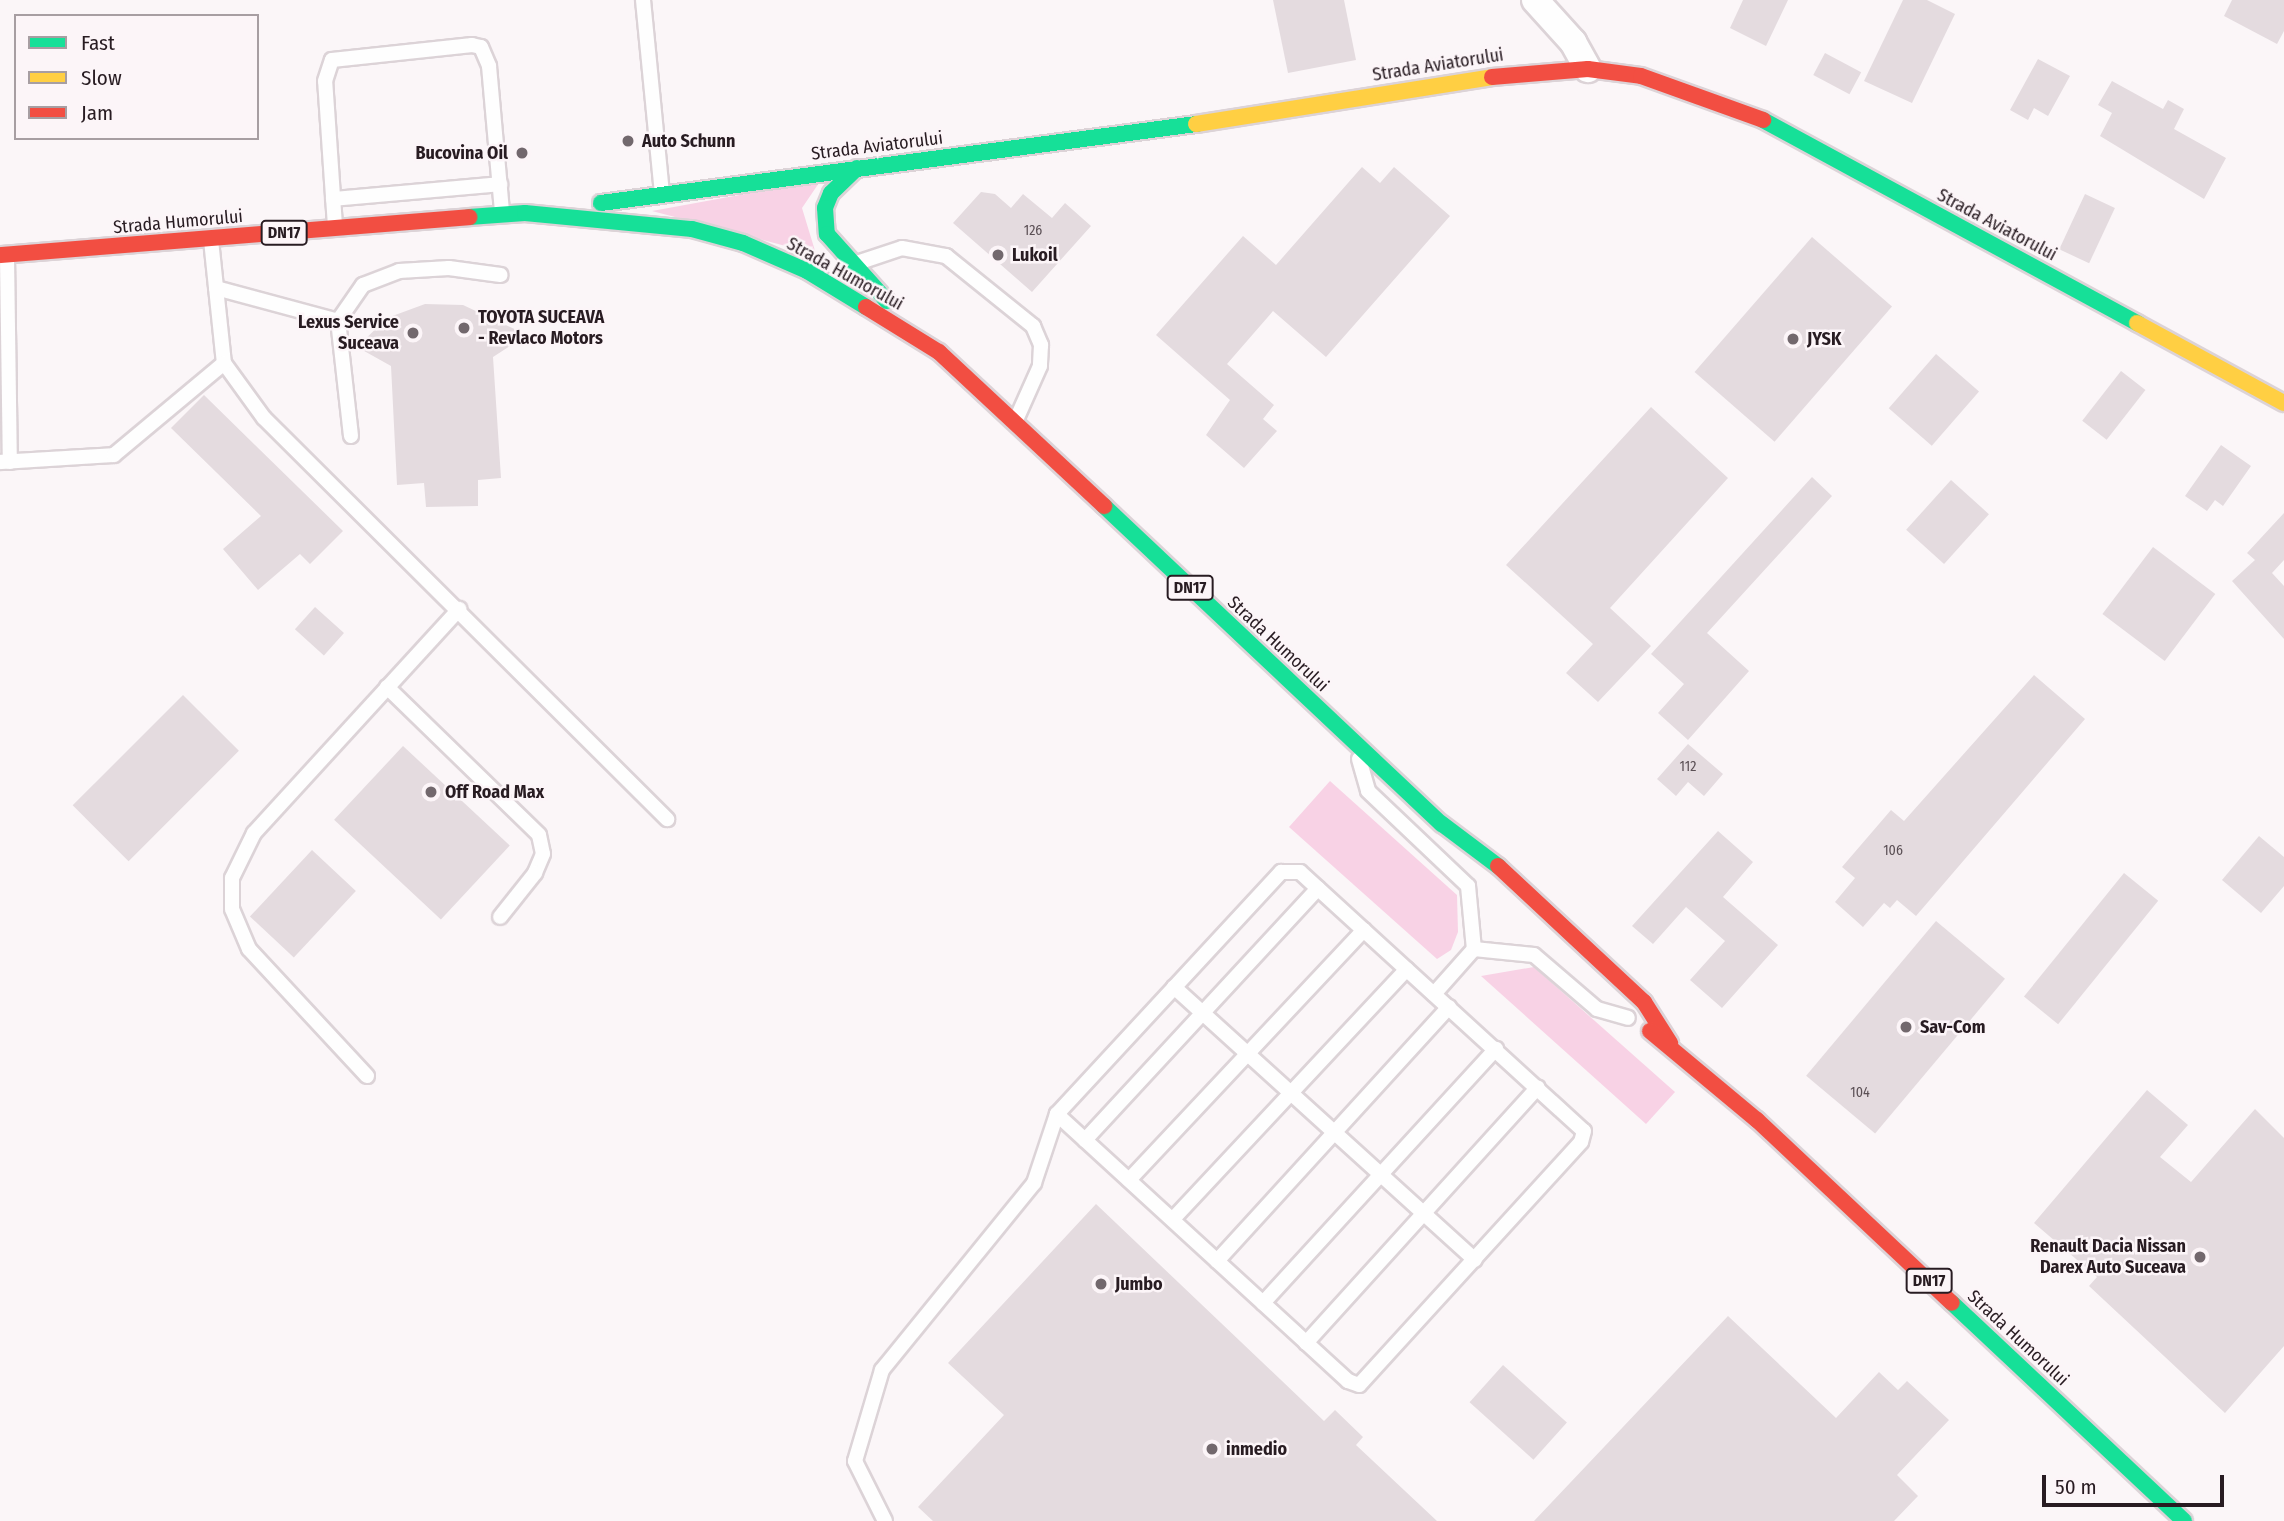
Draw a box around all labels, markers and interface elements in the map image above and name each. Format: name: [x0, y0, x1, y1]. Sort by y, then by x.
legend: [14, 14, 259, 140]
text: Fast: [81, 30, 115, 56]
street label: Strada Aviatorului: [1371, 44, 1505, 86]
text: Slow: [81, 65, 122, 91]
text: Jam: [81, 100, 113, 126]
street label: Strada Aviatorului: [810, 127, 944, 165]
place label: Auto Schunn: [642, 130, 735, 152]
marker: Auto Schunn: [620, 133, 636, 149]
place label: Bucovina Oil: [415, 142, 508, 164]
marker: Bucovina Oil: [514, 145, 530, 161]
street label: Strada Aviatorului: [1933, 184, 2061, 266]
street label: Strada Humorului: [112, 206, 244, 238]
road number: DN17: [260, 220, 308, 246]
house number: 126: [1024, 223, 1042, 239]
street label: Strada Humorului: [783, 233, 907, 315]
place label: Lukoil: [1012, 244, 1058, 266]
marker: Lukoil: [990, 247, 1006, 263]
place label: TOYOTA SUCEAVA - Revlaco Motors: [478, 307, 604, 350]
place label: Lexus Service Suceava: [298, 312, 399, 354]
marker: TOYOTA SUCEAVA - Revlaco Motors: [456, 320, 472, 336]
marker: Lexus Service Suceava: [405, 325, 421, 341]
place label: JYSK: [1807, 328, 1841, 350]
marker: JYSK: [1785, 331, 1801, 347]
road number: DN17: [1166, 576, 1214, 600]
street label: Strada Humorului: [1223, 592, 1333, 696]
house number: 112: [1680, 759, 1696, 775]
place label: Off Road Max: [445, 781, 544, 803]
marker: Off Road Max: [423, 784, 439, 800]
house number: 106: [1883, 843, 1903, 859]
place label: Sav-Com: [1920, 1016, 1985, 1038]
marker: Sav-Com: [1898, 1019, 1914, 1035]
house number: 104: [1850, 1085, 1870, 1101]
place label: Renault Dacia Nissan Darex Auto Suceava: [2030, 1236, 2186, 1278]
marker: Renault Dacia Nissan Darex Auto Suceava: [2192, 1249, 2208, 1265]
road number: DN17: [1904, 1268, 1954, 1294]
place label: Jumbo: [1115, 1273, 1163, 1295]
marker: Jumbo: [1093, 1276, 1109, 1292]
street label: Strada Humorului: [1963, 1286, 2073, 1390]
place label: inmedio: [1226, 1438, 1287, 1460]
marker: inmedio: [1204, 1441, 1220, 1457]
scale bar: [2046, 1462, 2228, 1506]
text: 50 m: [2055, 1474, 2097, 1500]

